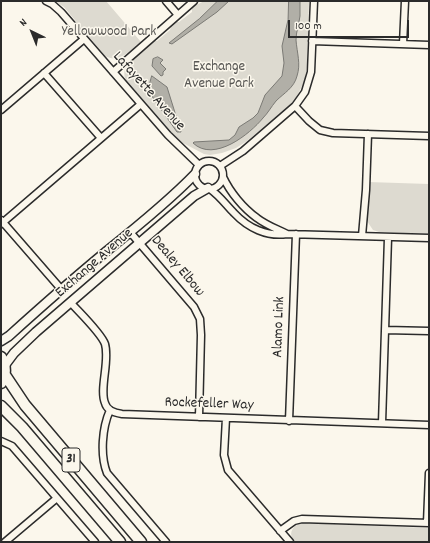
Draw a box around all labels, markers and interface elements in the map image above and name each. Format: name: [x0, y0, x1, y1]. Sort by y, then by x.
north arrow: [12, 12, 52, 52]
scale bar: [290, 12, 411, 38]
text: N: [16, 16, 31, 31]
text: 100 m: [295, 18, 322, 35]
park label: Yellowwood Park: [62, 24, 156, 42]
street label: Lafayette Avenue: [108, 49, 188, 135]
park label: Exchange Avenue Park: [184, 59, 254, 94]
street label: Exchange Avenue: [53, 225, 137, 303]
street label: Dealey Elbow: [146, 233, 208, 301]
street label: Alamo Link: [270, 296, 290, 358]
street label: Rockefeller Way: [164, 394, 254, 416]
road number: 31: [62, 448, 80, 472]

